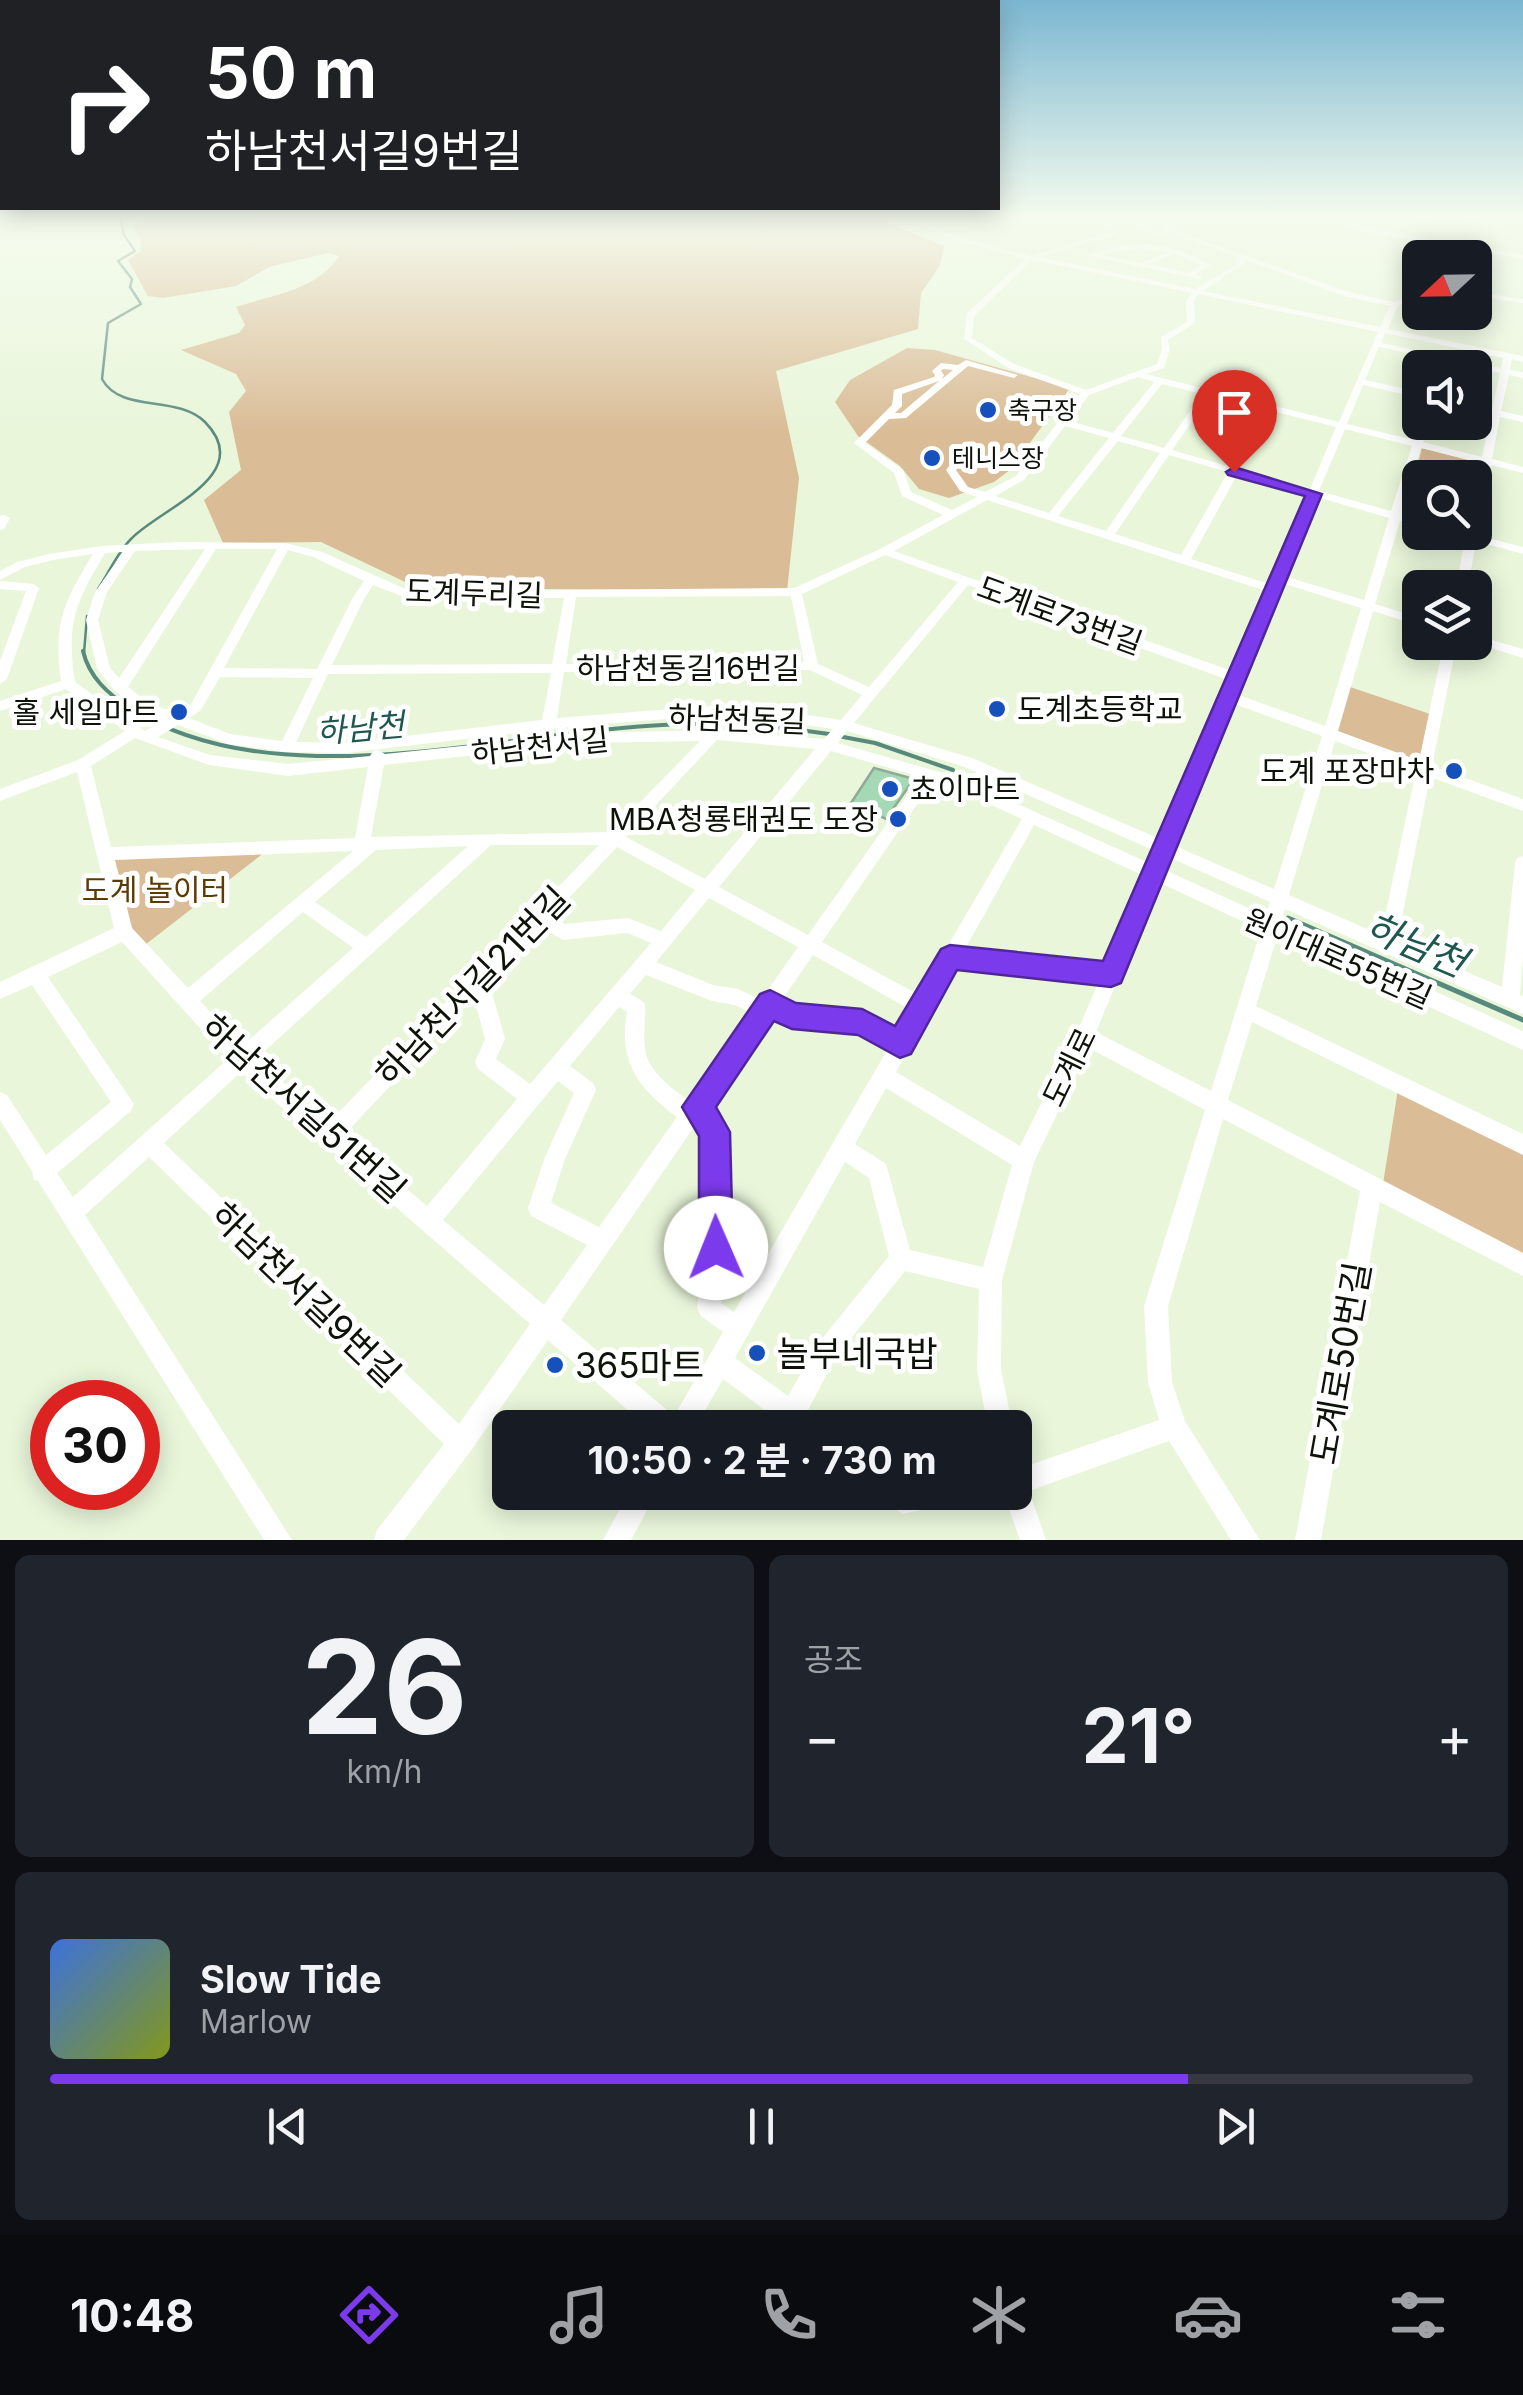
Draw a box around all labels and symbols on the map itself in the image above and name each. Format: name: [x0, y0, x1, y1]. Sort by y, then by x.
north arrow: [1402, 240, 1492, 330]
pin: [1192, 370, 1277, 473]
place label: 축구장: [1008, 395, 1077, 425]
marker: 축구장: [977, 399, 999, 421]
place label: 테니스장: [952, 443, 1044, 473]
marker: 테니스장: [921, 447, 943, 469]
street label: 도계로73번길: [973, 568, 1147, 662]
street label: 도계두리길: [404, 573, 544, 613]
street label: 하남천동길16번길: [576, 650, 800, 686]
place label: 도계초등학교: [1017, 691, 1183, 727]
place label: 홀 세일마트: [13, 694, 159, 730]
marker: 도계초등학교: [986, 698, 1008, 720]
street label: 하남천동길: [667, 699, 807, 739]
marker: 홀 세일마트: [168, 701, 190, 723]
water label: 하남천: [314, 704, 409, 751]
street label: 하남천서길: [469, 721, 611, 771]
place label: 도계 포장마차: [1260, 753, 1434, 789]
marker: 도계 포장마차: [1443, 760, 1465, 782]
place label: 쵸이마트: [910, 771, 1020, 807]
marker: 쵸이마트: [879, 778, 901, 800]
place label: MBA청룡태권도 도장: [609, 801, 878, 837]
marker: MBA청룡태권도 도장: [887, 808, 909, 830]
park label: 도계 놀이터: [82, 872, 228, 908]
street label: 하남천서길21번길: [366, 878, 578, 1094]
street label: 원이대로55번길: [1238, 900, 1438, 1016]
water label: 하남천: [1359, 902, 1477, 987]
street label: 하남천서길51번길: [193, 1005, 415, 1211]
street label: 도계로: [1035, 1022, 1103, 1112]
street label: 하남천서길9번길: [203, 1193, 409, 1395]
position arrow: [664, 1196, 768, 1300]
street label: 도계로50번길: [1302, 1259, 1378, 1467]
place label: 놀부네국밥: [777, 1332, 938, 1374]
marker: 놀부네국밥: [746, 1342, 768, 1364]
place label: 365마트: [575, 1344, 704, 1386]
marker: 365마트: [544, 1354, 566, 1376]
speed limit sign: 30: [30, 1380, 160, 1510]

